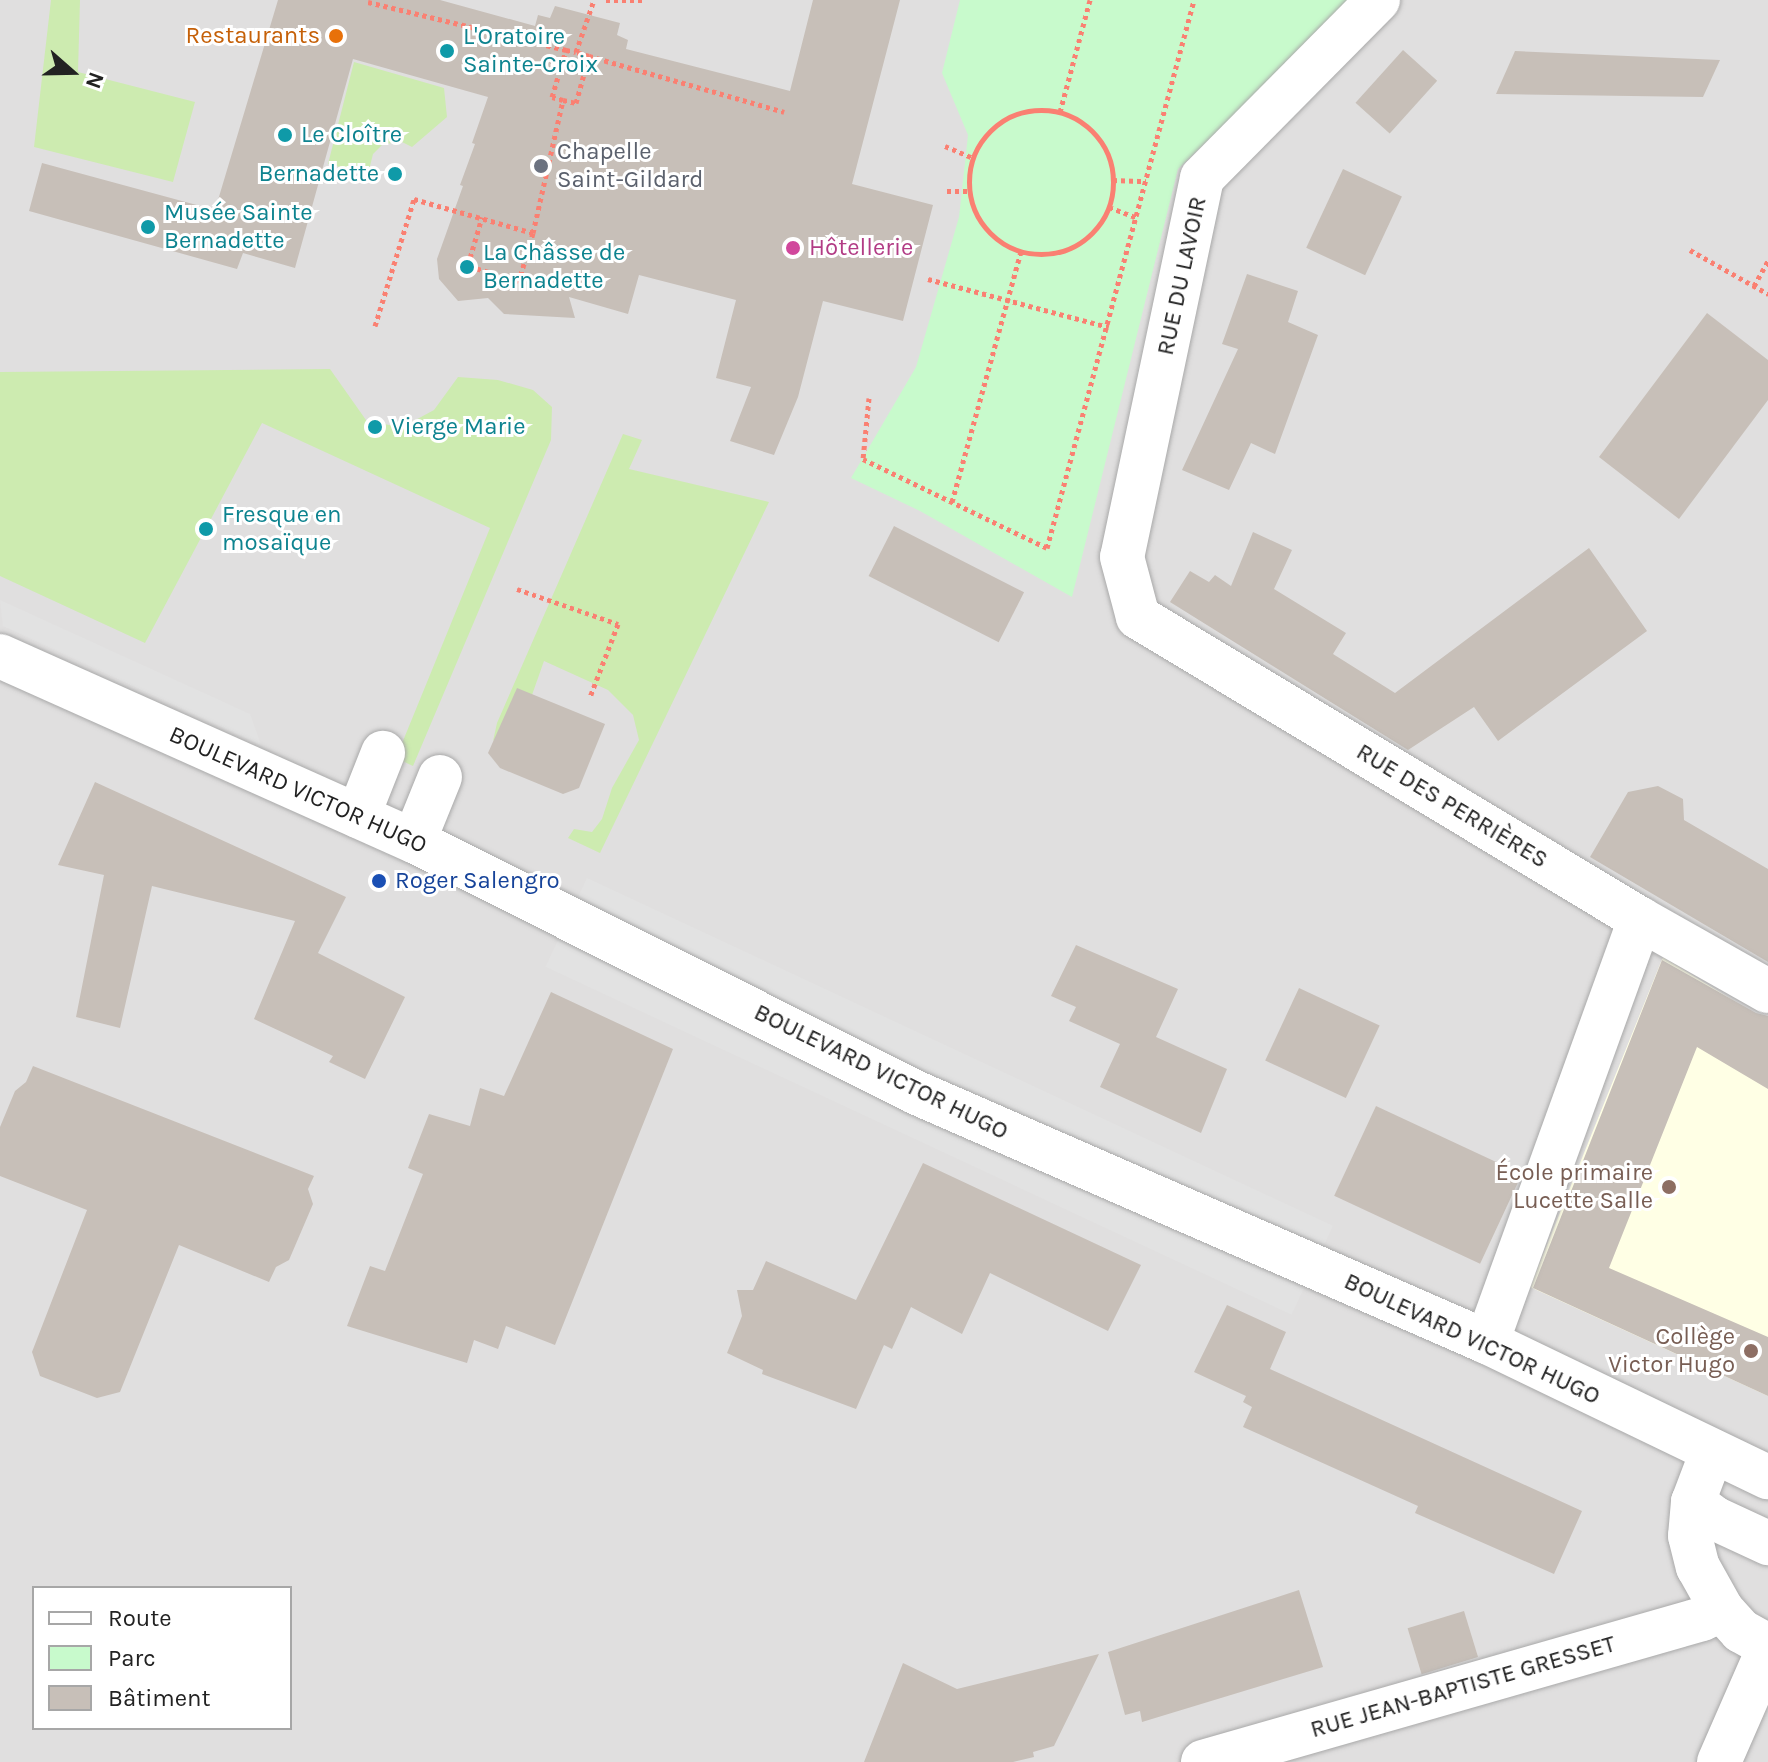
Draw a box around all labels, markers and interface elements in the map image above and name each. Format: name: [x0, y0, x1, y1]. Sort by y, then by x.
place label: Restaurants: [186, 22, 320, 50]
place label: L'Oratoire Sainte-Croix: [463, 23, 598, 79]
marker: Restaurants: [327, 27, 345, 45]
north arrow: [32, 32, 112, 112]
marker: L'Oratoire Sainte-Croix: [438, 42, 456, 60]
text: N: [80, 68, 109, 92]
place label: Le Cloître: [301, 121, 402, 149]
marker: Le Cloître: [276, 126, 294, 144]
place label: Chapelle Saint-Gildard: [557, 138, 703, 194]
marker: Chapelle Saint-Gildard: [532, 157, 550, 175]
place label: Bernadette: [258, 160, 379, 188]
marker: Bernadette: [386, 165, 404, 183]
street label: RUE DU LAVOIR: [1151, 194, 1213, 358]
place label: Musée Sainte Bernadette: [164, 199, 313, 255]
marker: Musée Sainte Bernadette: [139, 218, 157, 236]
place label: Hôtellerie: [809, 234, 913, 262]
place label: La Châsse de Bernadette: [483, 239, 625, 295]
marker: Hôtellerie: [784, 239, 802, 257]
marker: La Châsse de Bernadette: [458, 258, 476, 276]
place label: Vierge Marie: [391, 413, 526, 441]
marker: Vierge Marie: [366, 418, 384, 436]
place label: Fresque en mosaïque: [222, 501, 342, 557]
marker: Fresque en mosaïque: [197, 520, 215, 538]
street label: BOULEVARD VICTOR HUGO: [165, 720, 431, 860]
street label: RUE DES PERRIÈRES: [1351, 737, 1553, 875]
place label: Roger Salengro: [395, 867, 560, 895]
marker: Roger Salengro: [370, 872, 388, 890]
street label: BOULEVARD VICTOR HUGO: [749, 998, 1013, 1146]
place label: École primaire Lucette Salle: [1496, 1159, 1653, 1215]
marker: École primaire Lucette Salle: [1660, 1178, 1678, 1196]
street label: BOULEVARD VICTOR HUGO: [1339, 1267, 1605, 1411]
place label: Collège Victor Hugo: [1608, 1323, 1735, 1379]
marker: Collège Victor Hugo: [1742, 1342, 1760, 1360]
legend: [32, 1586, 292, 1730]
text: Route: [108, 1604, 172, 1632]
street label: RUE JEAN-BAPTISTE GRESSET: [1307, 1630, 1619, 1744]
text: Parc: [108, 1644, 156, 1672]
text: Bâtiment: [108, 1684, 211, 1712]

